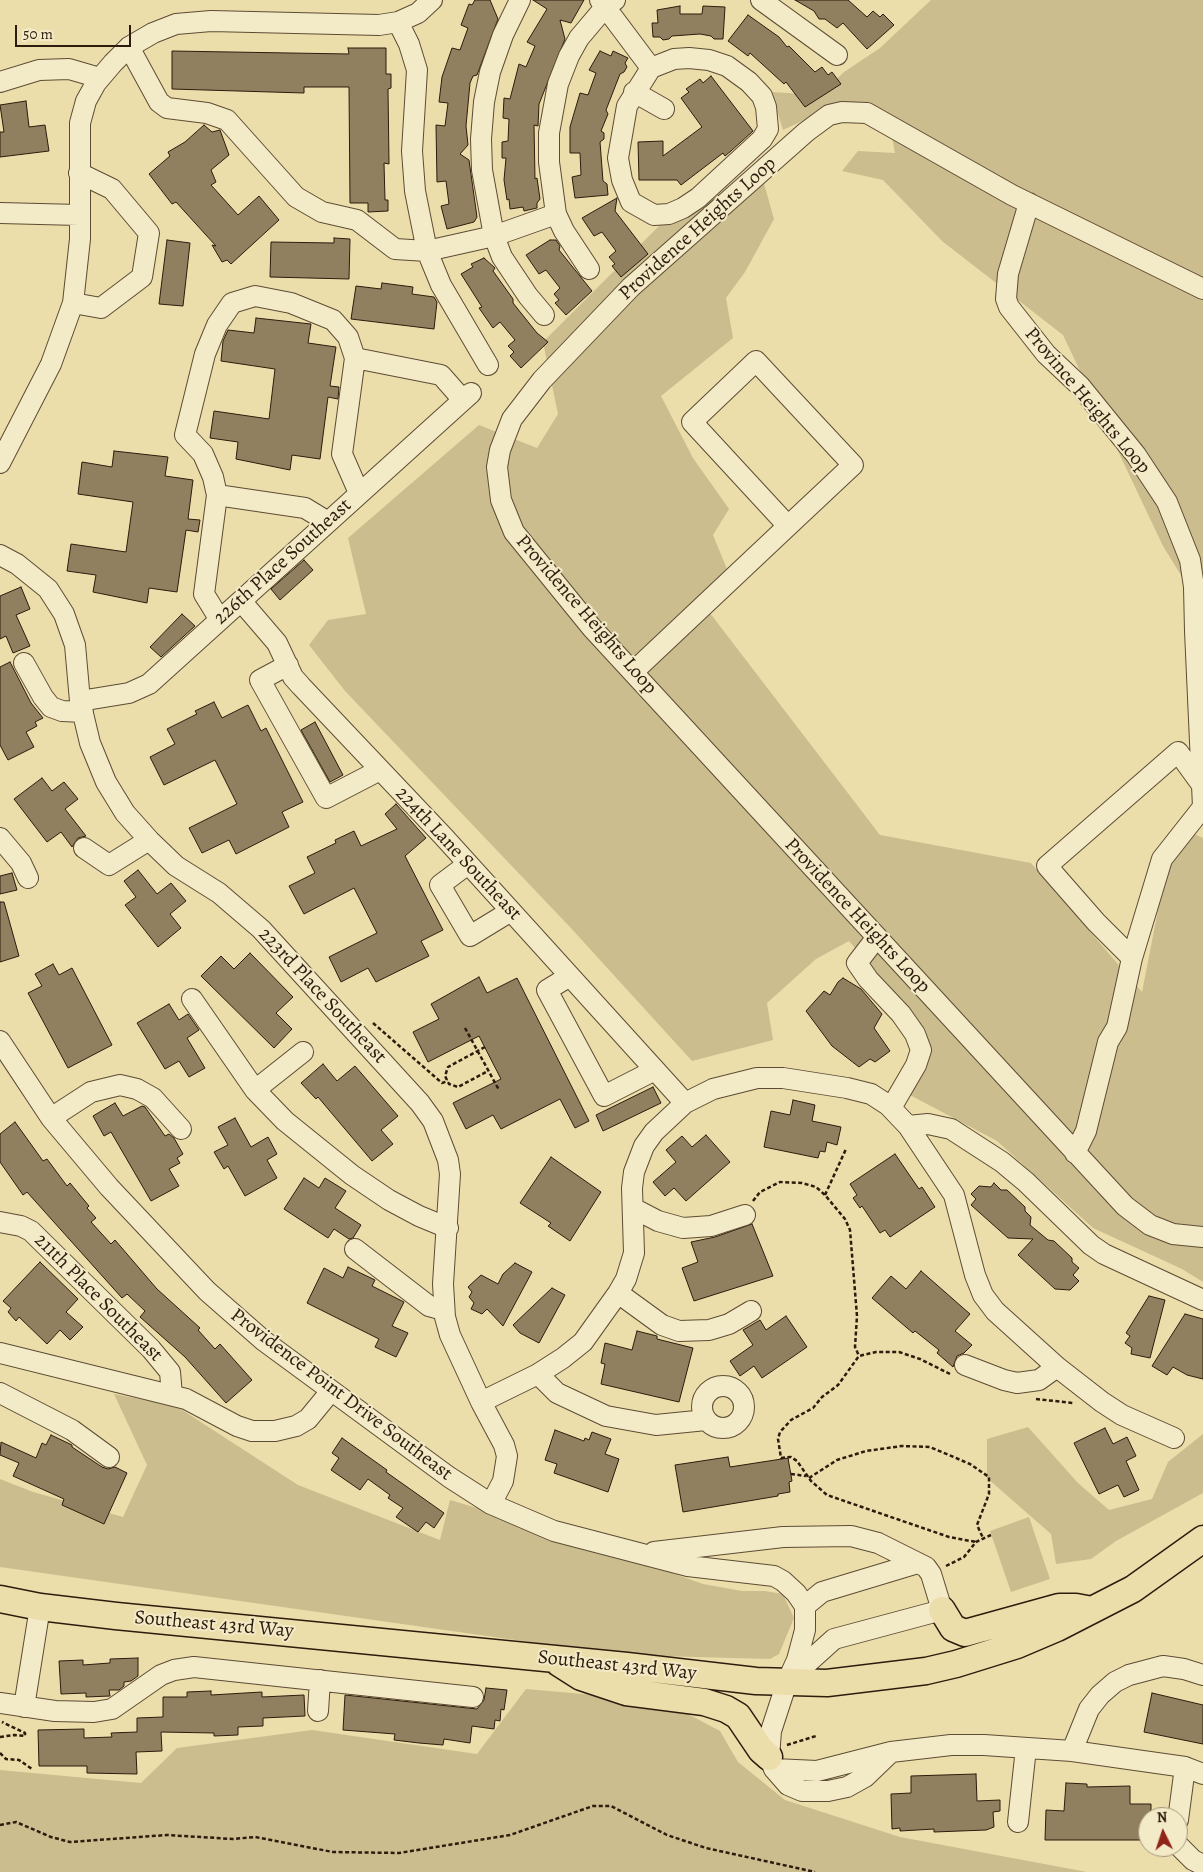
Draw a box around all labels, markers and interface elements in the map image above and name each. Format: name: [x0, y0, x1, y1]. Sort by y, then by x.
scale bar: [18, 15, 134, 47]
text: 50 m: [23, 24, 53, 44]
street label: Providence Heights Loop: [614, 152, 782, 306]
street label: Province Heights Loop: [1019, 323, 1155, 479]
street label: 226th Place Southeast: [209, 494, 357, 630]
street label: Providence Heights Loop: [510, 530, 662, 700]
street label: 224th Lane Southeast: [390, 782, 526, 926]
street label: Providence Heights Loop: [779, 833, 935, 999]
street label: 223rd Place Southeast: [253, 923, 391, 1069]
street label: 211th Place Southeast: [29, 1229, 167, 1367]
street label: Providence Point Drive Southeast: [225, 1304, 457, 1486]
street label: Southeast 43rd Way: [133, 1606, 295, 1644]
street label: Southeast 43rd Way: [536, 1646, 698, 1686]
north arrow: [1138, 1807, 1188, 1857]
text: N: [1156, 1808, 1168, 1827]

